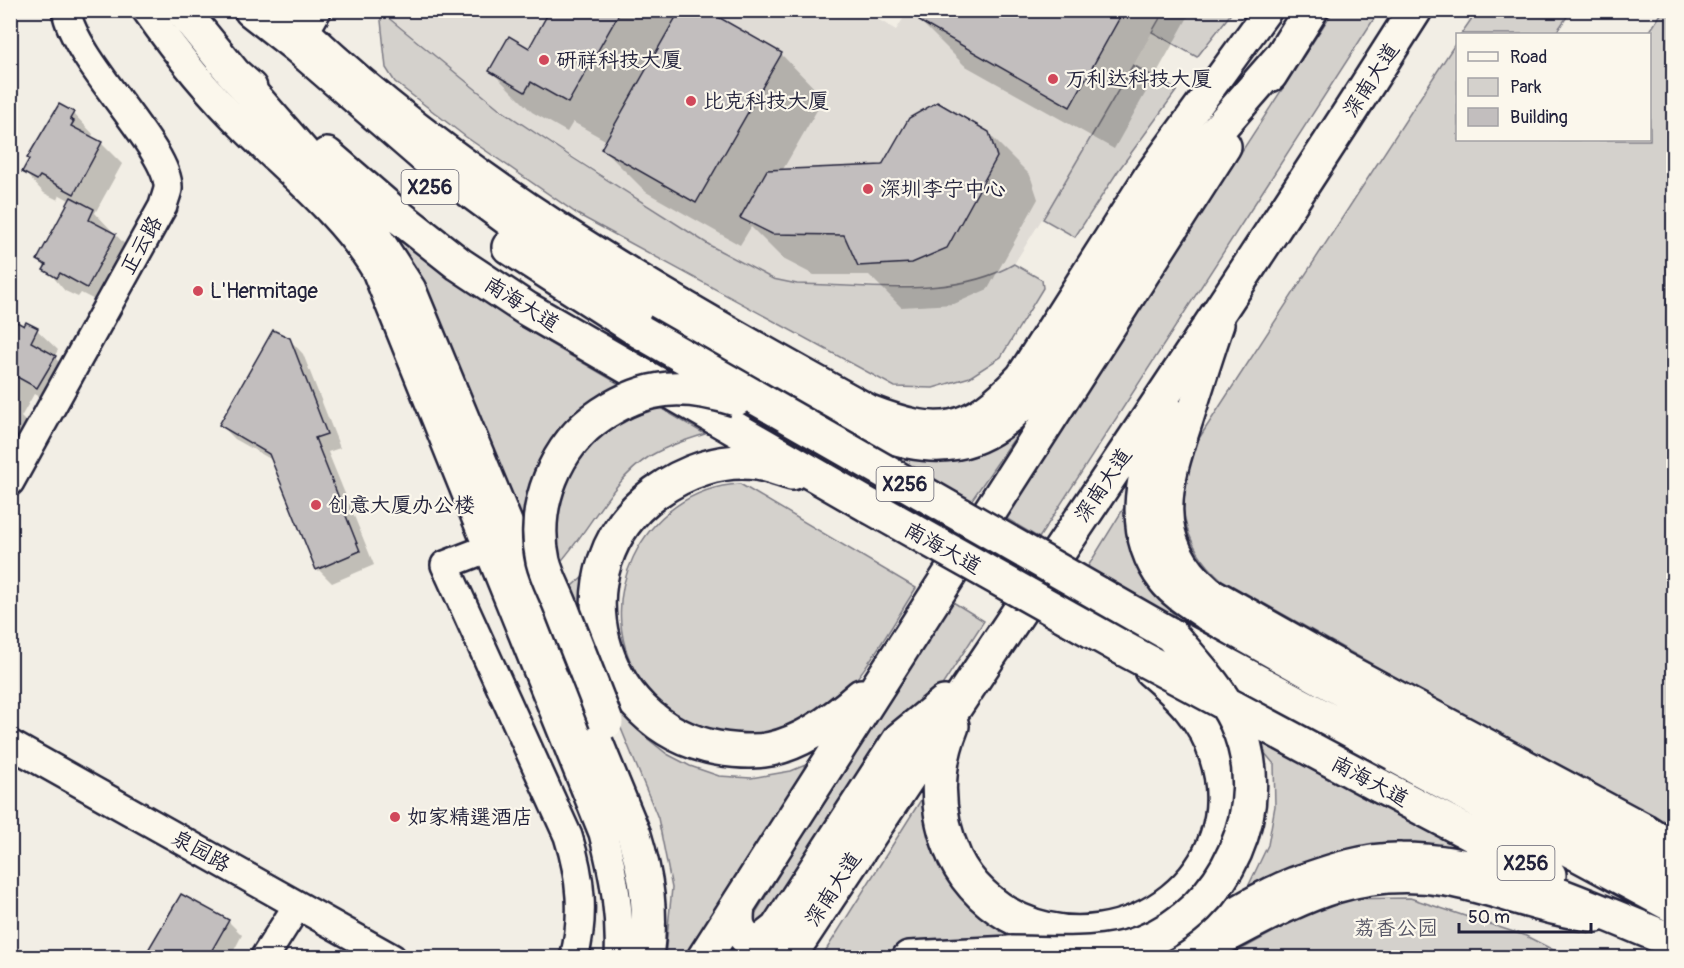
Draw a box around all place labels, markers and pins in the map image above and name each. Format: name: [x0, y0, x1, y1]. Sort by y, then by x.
place label: 研祥科技大厦: [556, 47, 682, 74]
marker: 研祥科技大厦: [537, 53, 551, 67]
place label: 万利达科技大厦: [1065, 66, 1212, 93]
marker: 万利达科技大厦: [1046, 72, 1060, 86]
place label: 比克科技大厦: [703, 88, 829, 115]
marker: 比克科技大厦: [684, 94, 698, 108]
place label: 深圳李宁中心: [880, 176, 1006, 203]
marker: 深圳李宁中心: [861, 182, 875, 196]
place label: L'Hermitage: [210, 278, 318, 305]
marker: L'Hermitage: [191, 284, 205, 298]
place label: 创意大厦办公楼: [328, 492, 475, 519]
marker: 创意大厦办公楼: [309, 498, 323, 512]
place label: 如家精選酒店: [407, 804, 533, 831]
marker: 如家精選酒店: [388, 810, 402, 824]

